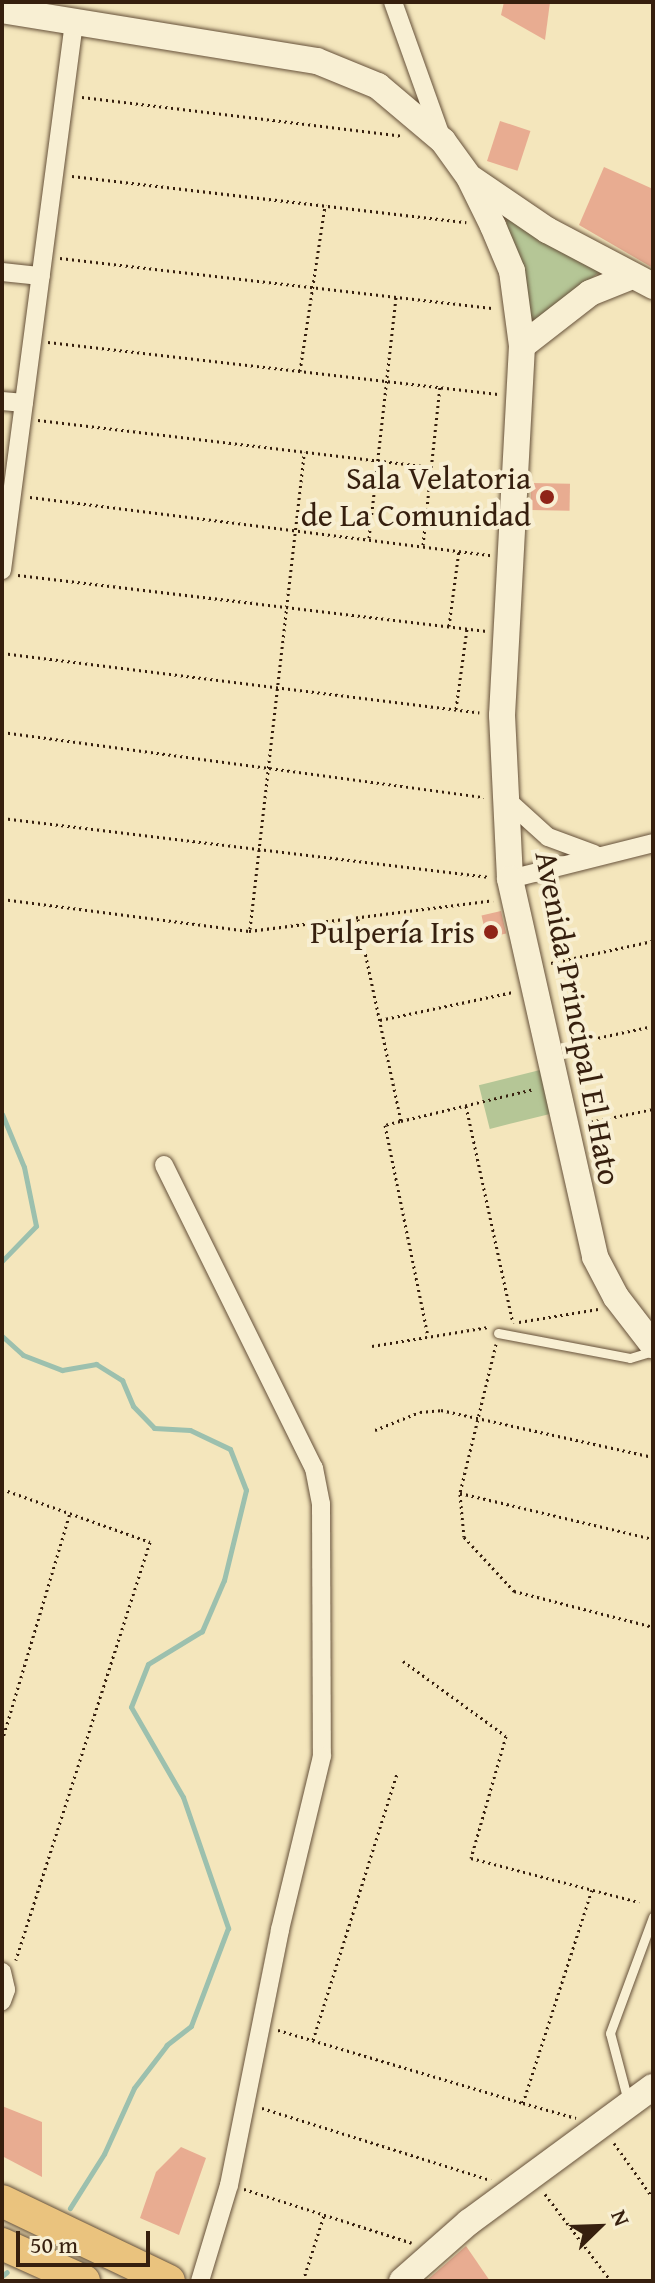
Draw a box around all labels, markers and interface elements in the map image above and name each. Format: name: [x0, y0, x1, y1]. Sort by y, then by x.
place label: Sala Velatoria de La Comunidad: [301, 460, 531, 535]
marker: Sala Velatoria de La Comunidad: [538, 488, 556, 506]
street label: Avenida Principal El Hato: [527, 848, 629, 1188]
place label: Pulpería Iris: [310, 913, 475, 951]
marker: Pulpería Iris: [482, 923, 500, 941]
north arrow: [559, 2187, 639, 2267]
text: N: [603, 2205, 639, 2231]
scale bar: [20, 2215, 154, 2265]
text: 50 m: [30, 2227, 78, 2262]

